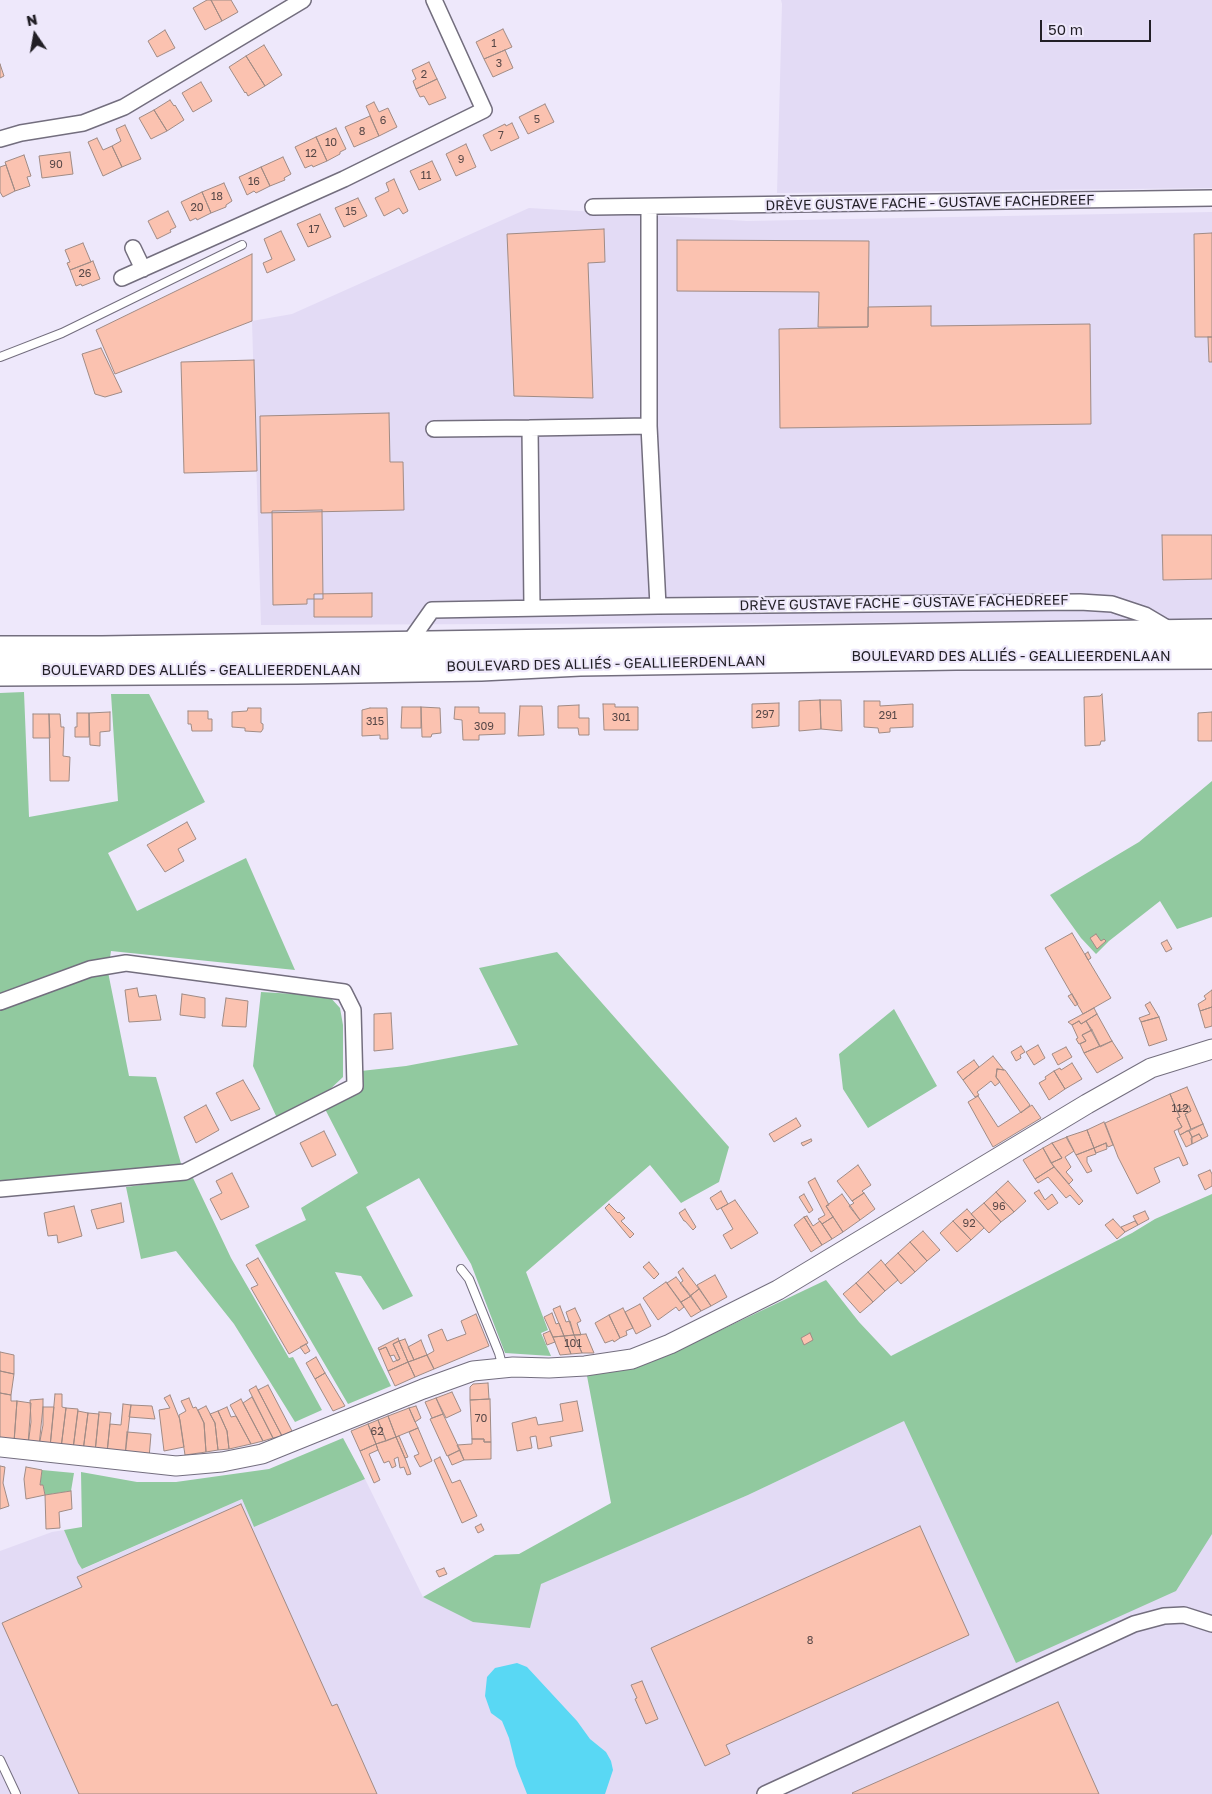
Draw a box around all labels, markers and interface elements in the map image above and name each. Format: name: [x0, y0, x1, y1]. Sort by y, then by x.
north arrow: [10, 10, 60, 60]
text: N: [25, 10, 39, 29]
scale bar: [1042, 10, 1153, 42]
text: 50 m: [1048, 20, 1083, 38]
house number: 1: [491, 37, 497, 51]
house number: 3: [496, 57, 502, 71]
house number: 2: [421, 68, 427, 82]
house number: 5: [534, 113, 540, 127]
house number: 6: [380, 114, 386, 128]
house number: 8: [359, 125, 365, 139]
house number: 7: [498, 129, 504, 143]
house number: 10: [325, 136, 337, 150]
house number: 12: [305, 147, 317, 161]
house number: 9: [458, 153, 464, 167]
house number: 90: [49, 158, 63, 172]
house number: 11: [421, 169, 431, 183]
house number: 16: [248, 175, 260, 189]
house number: 18: [211, 190, 223, 204]
street label: DRÈVE GUSTAVE FACHE - GUSTAVE FACHEDREEF: [765, 192, 1095, 214]
house number: 20: [190, 201, 204, 215]
house number: 15: [345, 205, 357, 219]
house number: 17: [308, 223, 320, 237]
house number: 26: [78, 267, 92, 281]
street label: DRÈVE GUSTAVE FACHE - GUSTAVE FACHEDREEF: [739, 592, 1069, 614]
street label: BOULEVARD DES ALLIÉS - GEALLIEERDENLAAN: [851, 649, 1171, 665]
street label: BOULEVARD DES ALLIÉS - GEALLIEERDENLAAN: [446, 653, 766, 675]
street label: BOULEVARD DES ALLIÉS - GEALLIEERDENLAAN: [41, 663, 361, 679]
house number: 297: [756, 708, 774, 722]
house number: 291: [879, 709, 897, 723]
house number: 301: [612, 711, 630, 725]
house number: 315: [366, 715, 384, 729]
house number: 309: [474, 720, 494, 734]
house number: 112: [1171, 1102, 1189, 1116]
house number: 96: [992, 1200, 1006, 1214]
house number: 92: [962, 1217, 976, 1231]
house number: 101: [564, 1337, 582, 1351]
house number: 70: [475, 1412, 487, 1426]
house number: 62: [370, 1425, 384, 1439]
house number: 8: [807, 1634, 813, 1648]

